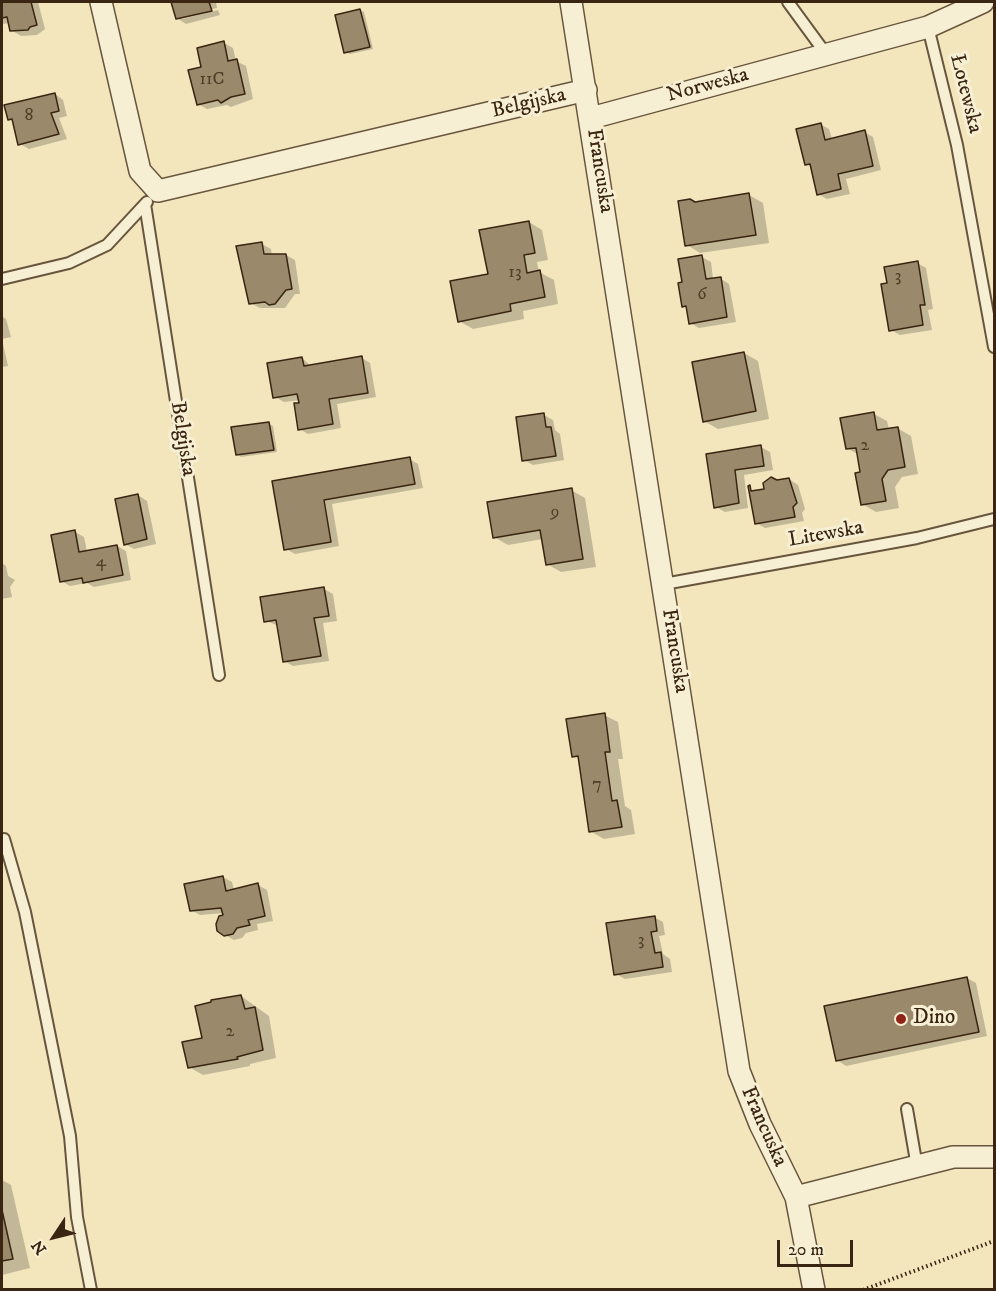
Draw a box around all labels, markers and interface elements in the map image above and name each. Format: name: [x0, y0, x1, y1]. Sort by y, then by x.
street label: Łotewska: [943, 52, 987, 136]
street label: Norweska: [664, 63, 752, 109]
house number: 11C: [199, 69, 225, 91]
street label: Belgijska: [489, 83, 569, 125]
house number: 8: [24, 105, 34, 127]
street label: Francuska: [580, 127, 618, 215]
house number: 13: [508, 262, 522, 284]
house number: 3: [895, 266, 901, 288]
house number: 6: [697, 284, 707, 306]
street label: Belgijska: [164, 400, 200, 478]
house number: 2: [861, 435, 869, 457]
house number: 9: [551, 502, 559, 524]
street label: Litewska: [787, 516, 865, 554]
house number: 4: [96, 551, 106, 573]
street label: Francuska: [655, 607, 693, 695]
house number: 7: [592, 774, 602, 796]
house number: 3: [638, 930, 644, 952]
place label: Dino: [913, 1006, 955, 1032]
marker: Dino: [894, 1012, 908, 1026]
house number: 2: [226, 1021, 234, 1043]
street label: Francuska: [734, 1083, 792, 1171]
north arrow: [24, 1207, 84, 1267]
scale bar: [780, 1228, 856, 1266]
text: N: [27, 1236, 51, 1258]
text: 20 m: [788, 1239, 824, 1261]

